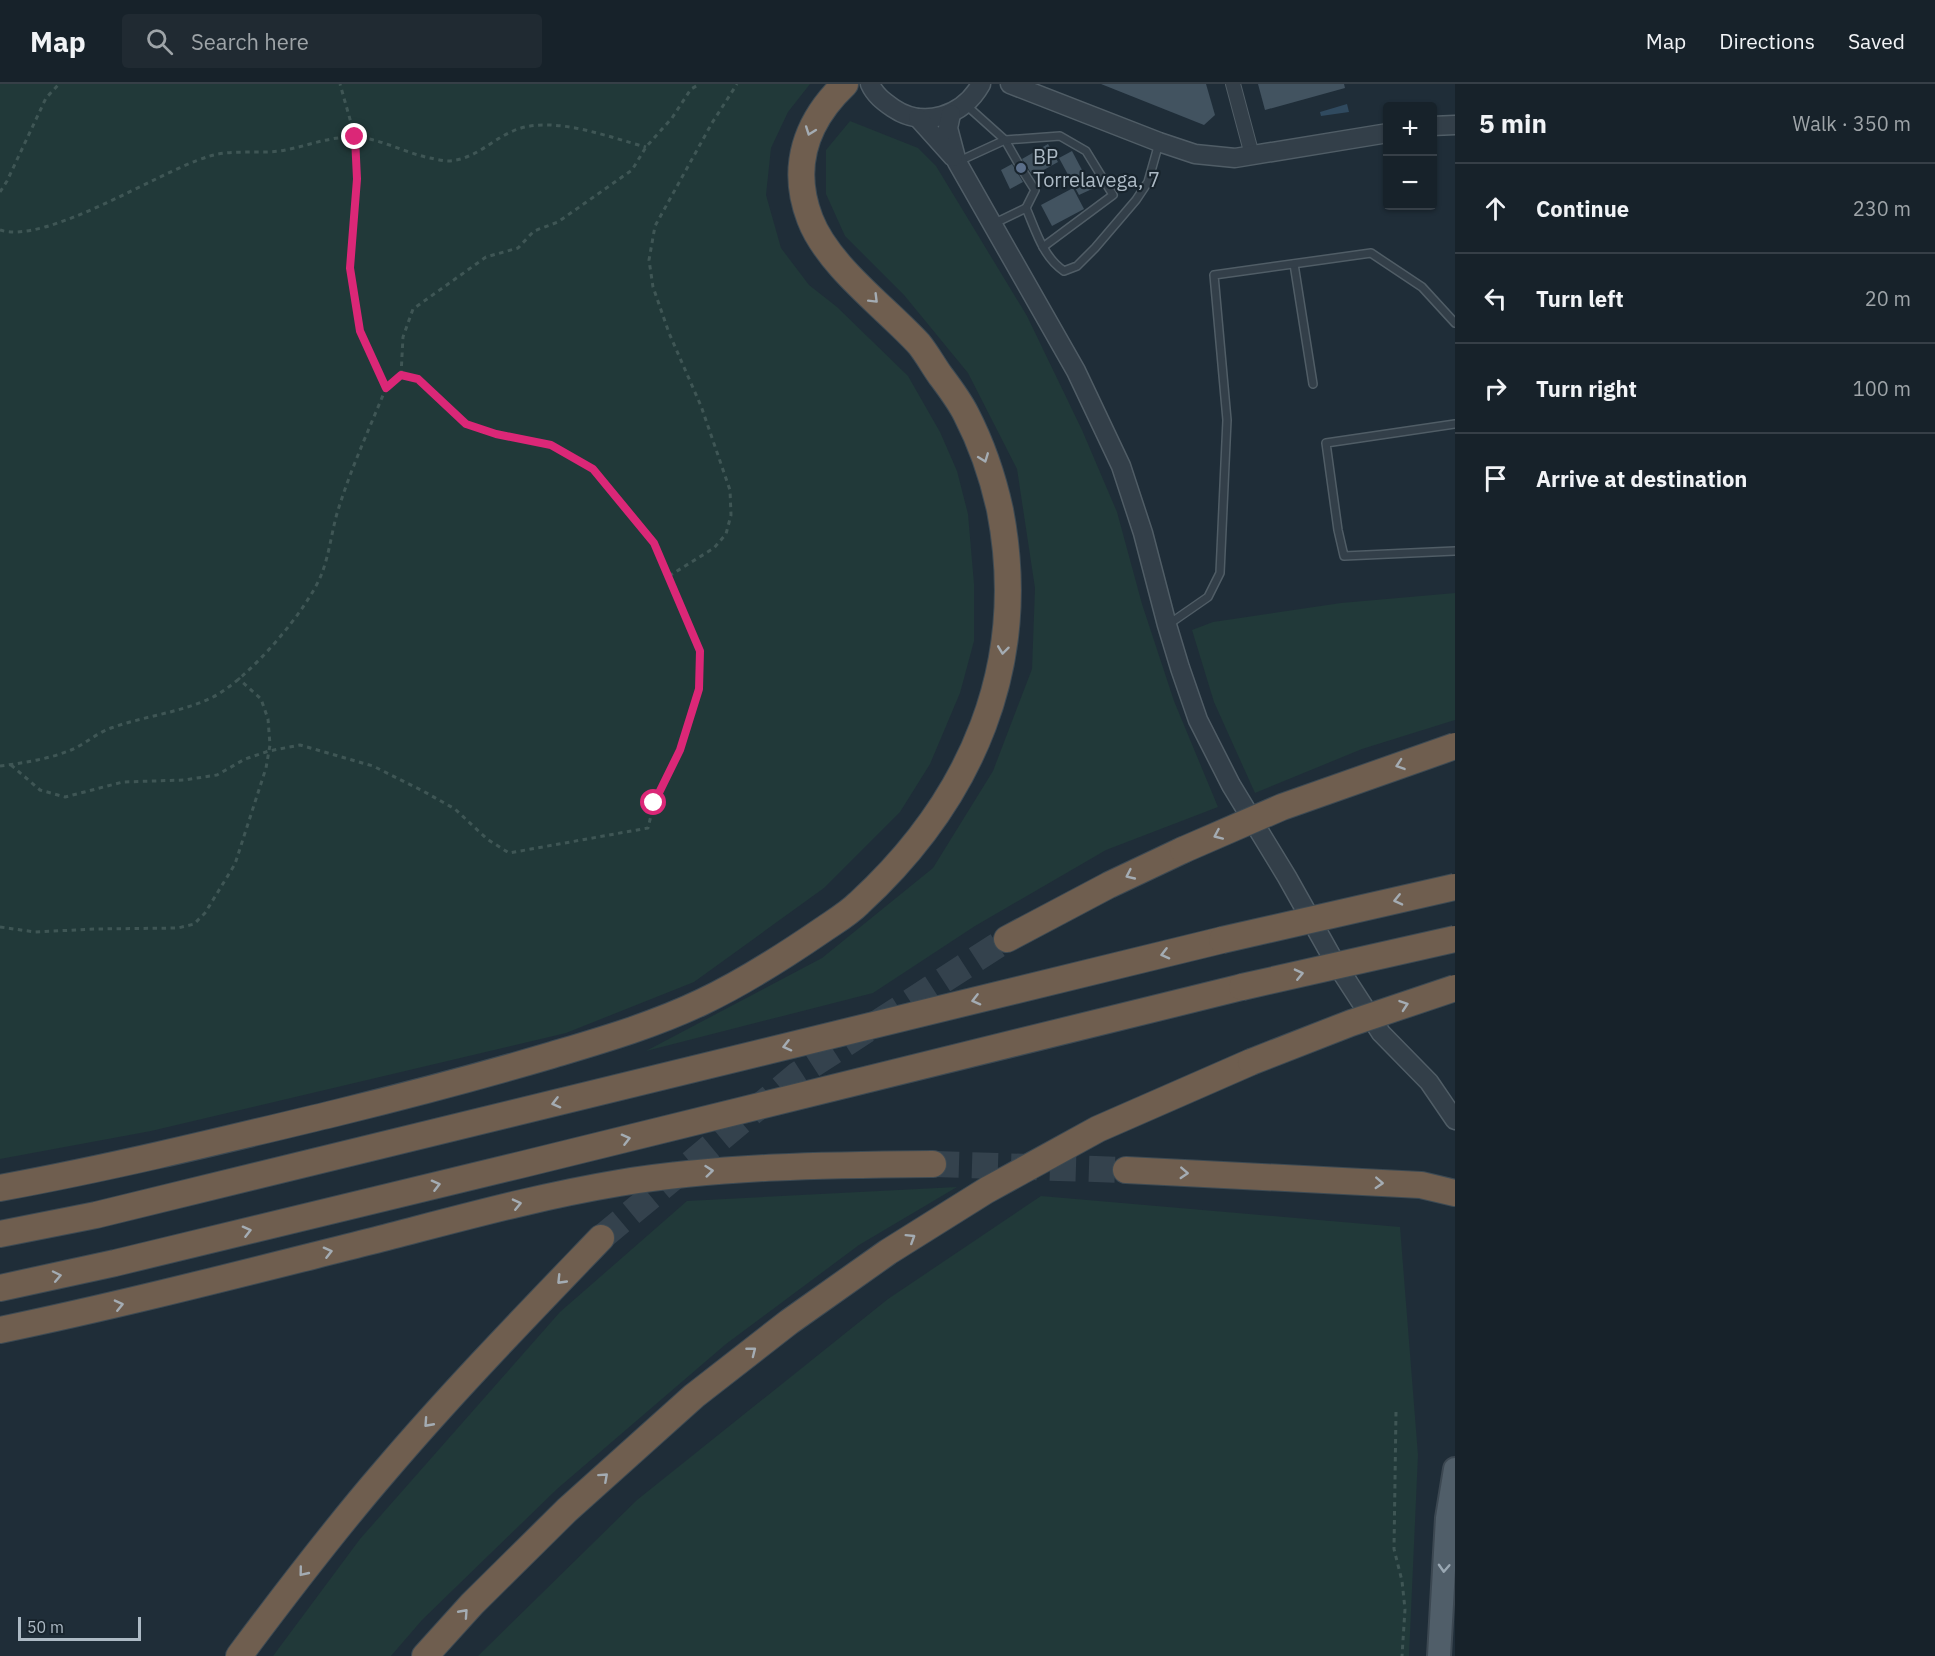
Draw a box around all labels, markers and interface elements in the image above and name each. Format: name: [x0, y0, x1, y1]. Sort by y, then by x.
search box: [122, 14, 542, 68]
text: Map: [30, 23, 86, 60]
icon: search: [143, 25, 176, 58]
text: Search here: [191, 27, 309, 56]
text: Map: [1646, 27, 1686, 55]
text: Directions: [1719, 27, 1815, 55]
text: Saved: [1848, 27, 1905, 55]
map controls: [1383, 102, 1437, 210]
button: +: [1383, 102, 1437, 156]
text: 5 min: [1479, 106, 1547, 140]
text: Walk · 350 m: [1793, 110, 1911, 137]
route end: [341, 123, 367, 149]
one-way arrow: [805, 125, 818, 135]
place label: BP Torrelavega, 7: [1033, 143, 1160, 193]
button: −: [1383, 156, 1437, 210]
marker: BP Torrelavega, 7: [1014, 161, 1028, 175]
icon: ahead: [1479, 192, 1512, 225]
text: Continue: [1536, 194, 1629, 223]
text: 230 m: [1853, 195, 1911, 222]
icon: left: [1479, 282, 1512, 315]
text: Turn left: [1536, 284, 1624, 313]
text: 20 m: [1865, 285, 1911, 312]
one-way arrow: [867, 292, 878, 303]
icon: right: [1479, 372, 1512, 405]
text: Turn right: [1536, 374, 1637, 403]
text: 100 m: [1853, 375, 1911, 402]
one-way arrow: [976, 452, 989, 463]
icon: arrive: [1479, 462, 1512, 495]
text: Arrive at destination: [1536, 464, 1747, 493]
one-way arrow: [998, 645, 1010, 654]
one-way arrow: [1395, 758, 1406, 771]
route start: [640, 789, 666, 815]
one-way arrow: [1213, 828, 1224, 840]
one-way arrow: [1125, 867, 1136, 879]
one-way arrow: [1393, 893, 1403, 906]
one-way arrow: [1160, 946, 1170, 959]
one-way arrow: [1294, 969, 1304, 982]
one-way arrow: [971, 993, 981, 1006]
one-way arrow: [1398, 1000, 1409, 1013]
one-way arrow: [782, 1039, 792, 1052]
one-way arrow: [552, 1095, 562, 1108]
one-way arrow: [621, 1133, 631, 1146]
one-way arrow: [705, 1165, 714, 1178]
one-way arrow: [1180, 1167, 1189, 1180]
one-way arrow: [1375, 1177, 1384, 1190]
one-way arrow: [431, 1180, 441, 1193]
one-way arrow: [512, 1198, 522, 1211]
one-way arrow: [242, 1225, 252, 1238]
one-way arrow: [905, 1233, 915, 1245]
one-way arrow: [322, 1247, 333, 1259]
one-way arrow: [52, 1270, 62, 1283]
one-way arrow: [557, 1274, 568, 1284]
one-way arrow: [114, 1300, 124, 1313]
one-way arrow: [746, 1347, 757, 1358]
one-way arrow: [424, 1416, 435, 1427]
one-way arrow: [597, 1473, 608, 1484]
one-way arrow: [1437, 1564, 1450, 1573]
one-way arrow: [299, 1566, 310, 1577]
one-way arrow: [457, 1609, 468, 1620]
scale bar: [18, 1614, 141, 1642]
text: 50 m: [27, 1617, 64, 1637]

